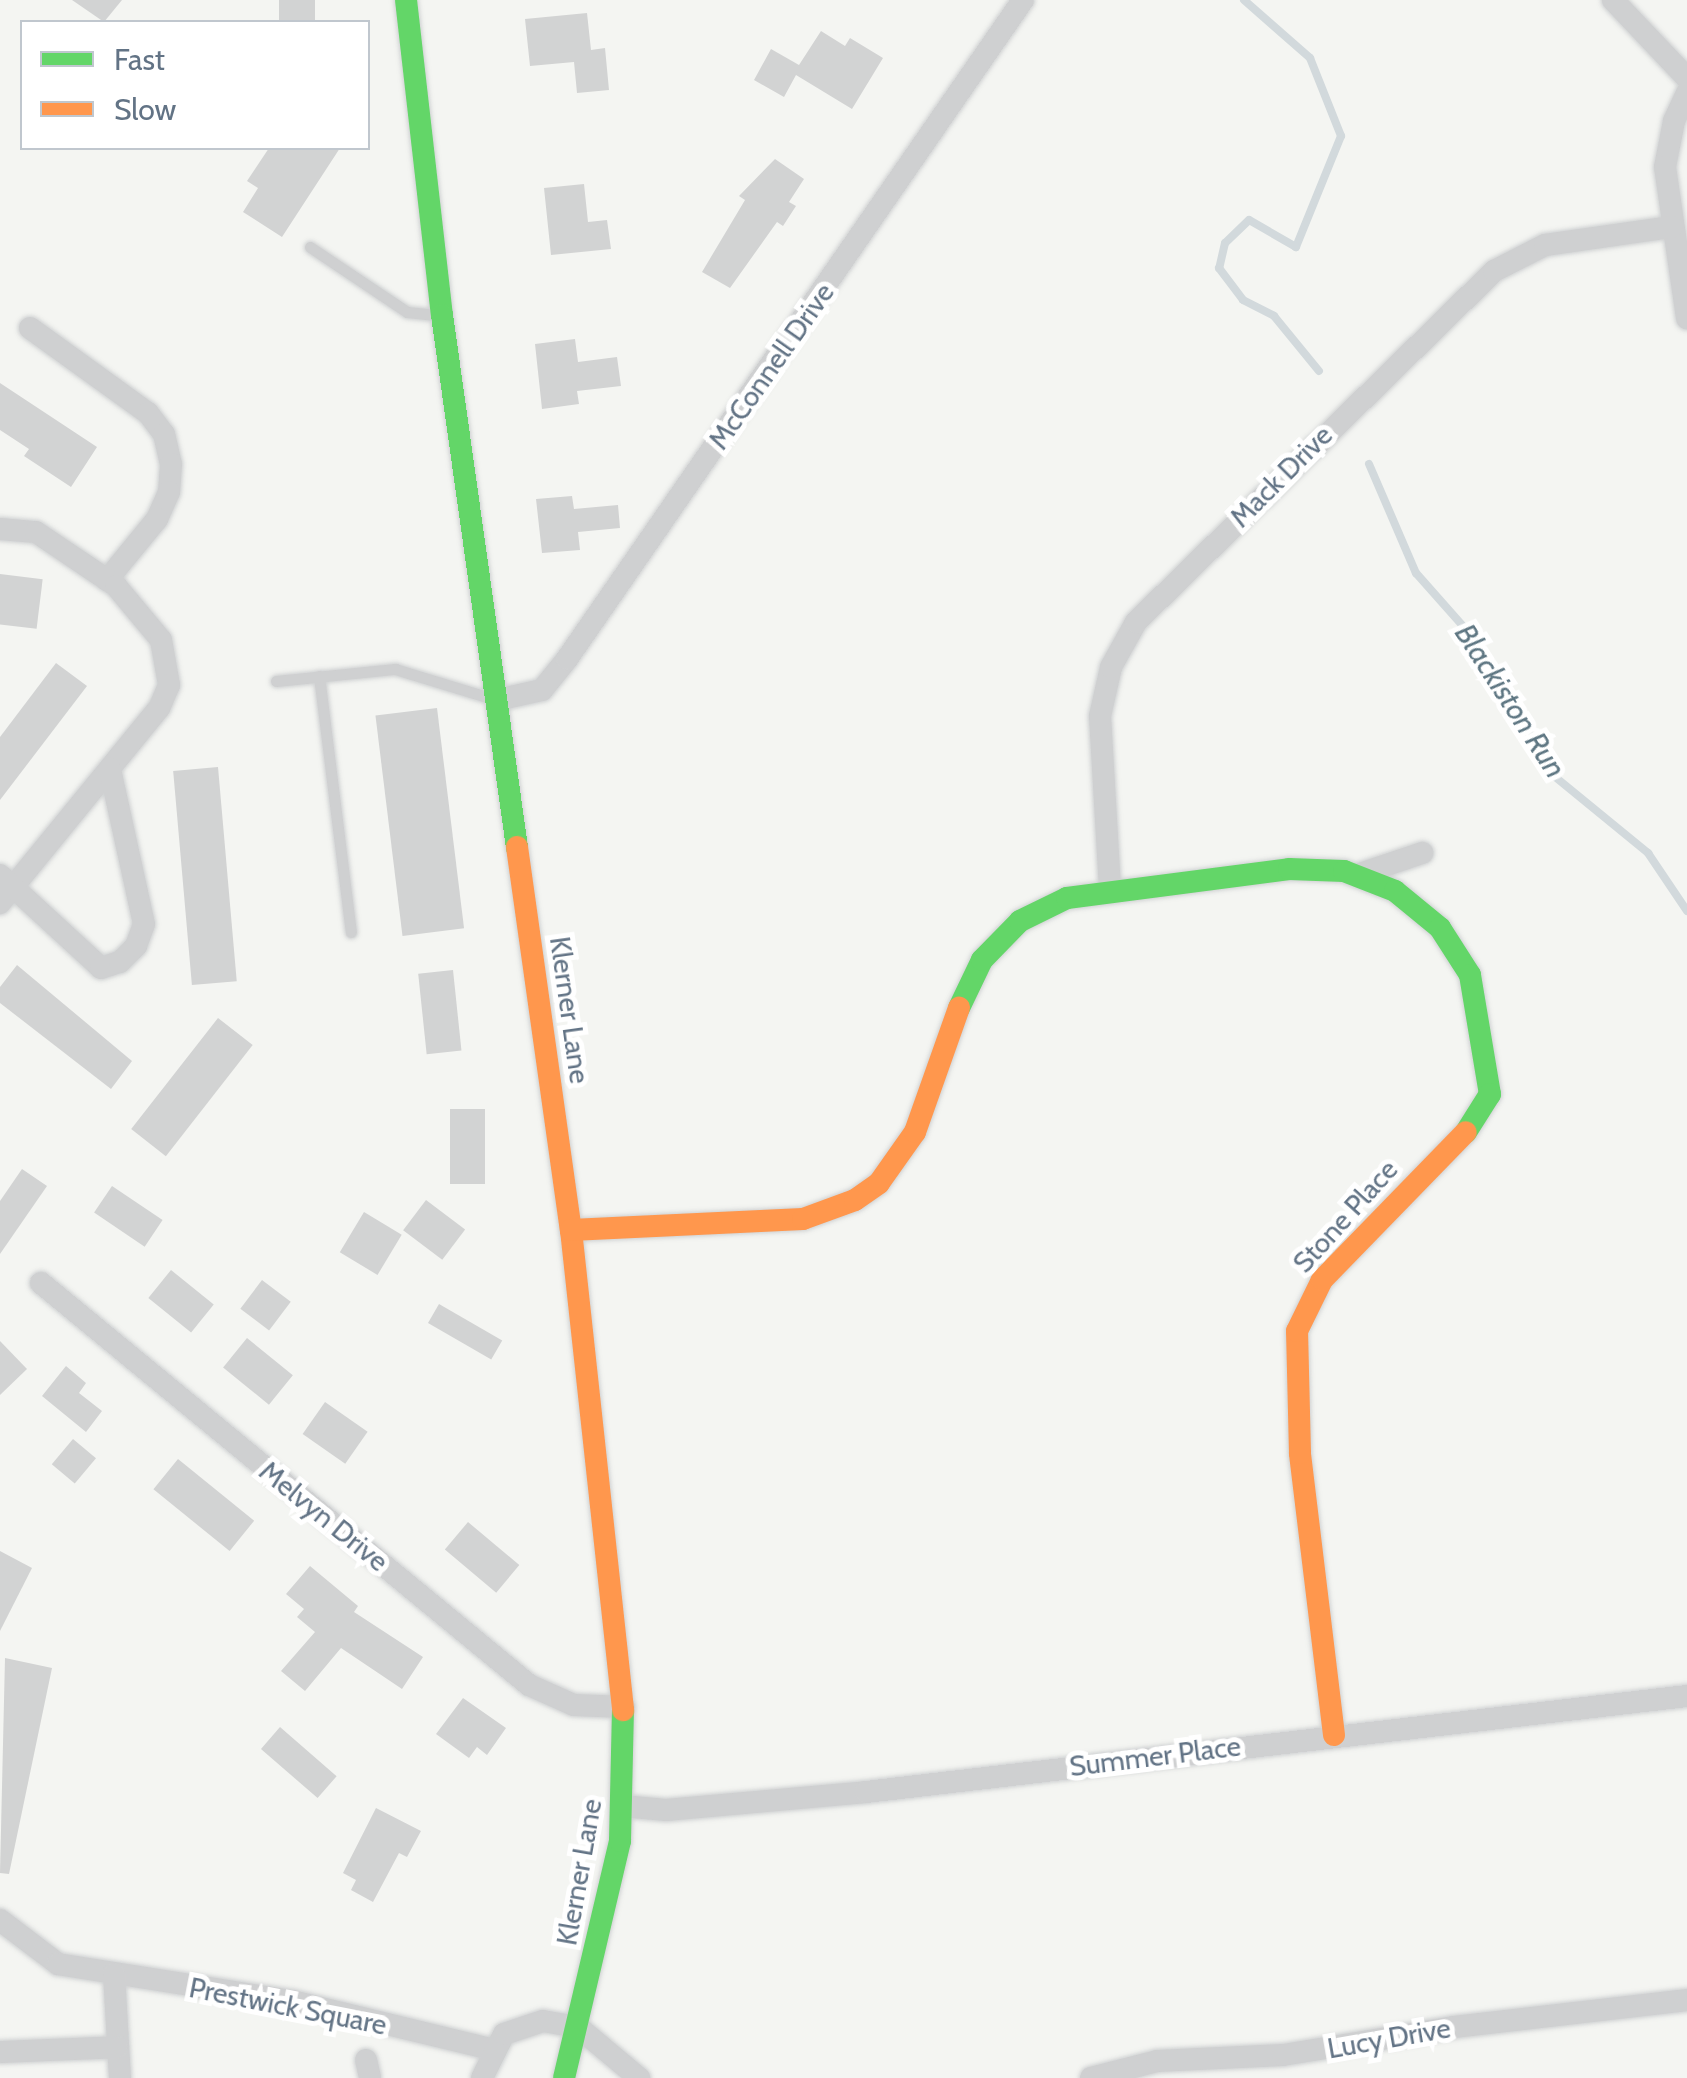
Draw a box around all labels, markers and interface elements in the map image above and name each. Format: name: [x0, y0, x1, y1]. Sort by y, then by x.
legend: [20, 20, 370, 150]
text: Fast: [114, 41, 165, 78]
text: Slow: [114, 91, 176, 128]
street label: McConnell Drive: [701, 276, 841, 456]
street label: Mack Drive: [1223, 418, 1339, 534]
water label: Blackiston Run: [1447, 617, 1573, 785]
street label: Klerner Lane: [543, 934, 597, 1086]
street label: Stone Place: [1286, 1153, 1404, 1279]
street label: Melvyn Drive: [253, 1454, 395, 1578]
street label: Summer Place: [1067, 1729, 1243, 1783]
street label: Klerner Lane: [550, 1796, 608, 1948]
street label: Prestwick Square: [186, 1970, 390, 2042]
street label: Lucy Drive: [1325, 2011, 1453, 2065]

